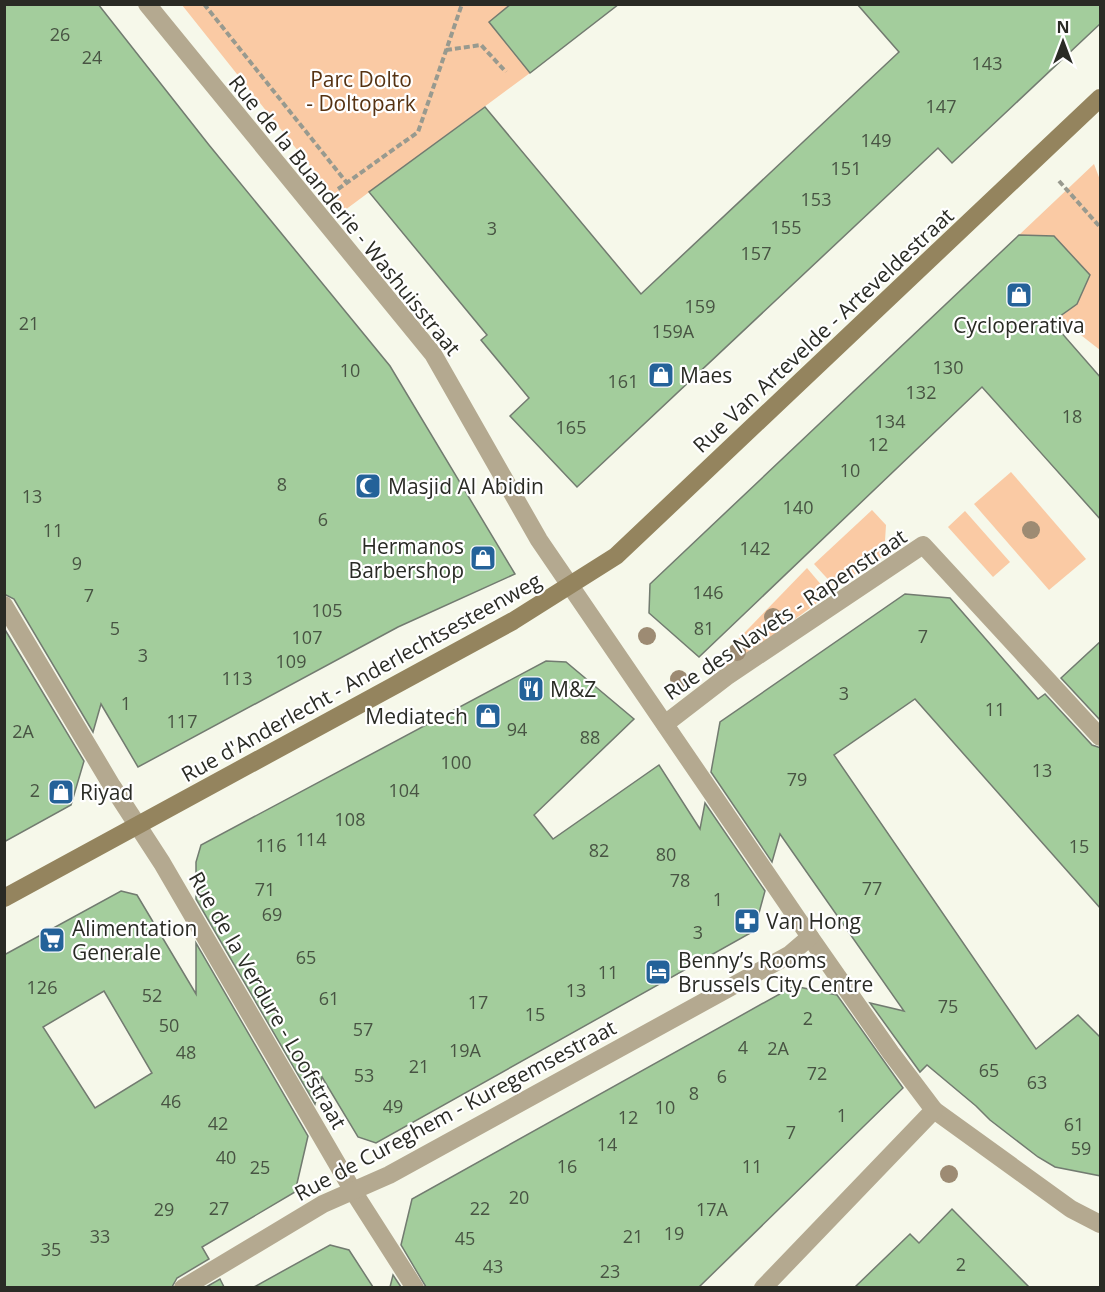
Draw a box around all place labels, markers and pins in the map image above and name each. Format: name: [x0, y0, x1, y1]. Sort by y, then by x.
shop icon: Cycloperativa: [1004, 280, 1034, 310]
place label: Cycloperativa: [953, 311, 1085, 339]
shop icon: Maes: [646, 360, 676, 390]
place label: Maes: [680, 361, 732, 389]
mosque icon: Masjid Al Abidin: [353, 471, 383, 501]
place label: Masjid Al Abidin: [388, 472, 544, 500]
place label: Hermanos Barbershop: [349, 532, 464, 584]
shop icon: Hermanos Barbershop: [468, 543, 498, 573]
restaurant icon: M&Z: [516, 674, 546, 704]
place label: M&Z: [550, 675, 596, 703]
shop icon: Mediatech: [473, 701, 503, 731]
place label: Mediatech: [365, 702, 468, 730]
shop icon: Riyad: [46, 777, 76, 807]
place label: Riyad: [80, 778, 133, 806]
pharmacy icon: Van Hong: [732, 906, 762, 936]
place label: Van Hong: [766, 907, 861, 935]
place label: Alimentation Generale: [72, 914, 197, 966]
supermarket icon: Alimentation Generale: [37, 925, 67, 955]
place label: Benny’s Rooms Brussels City Centre: [678, 946, 873, 998]
hotel icon: Benny’s Rooms Brussels City Centre: [643, 957, 673, 987]

